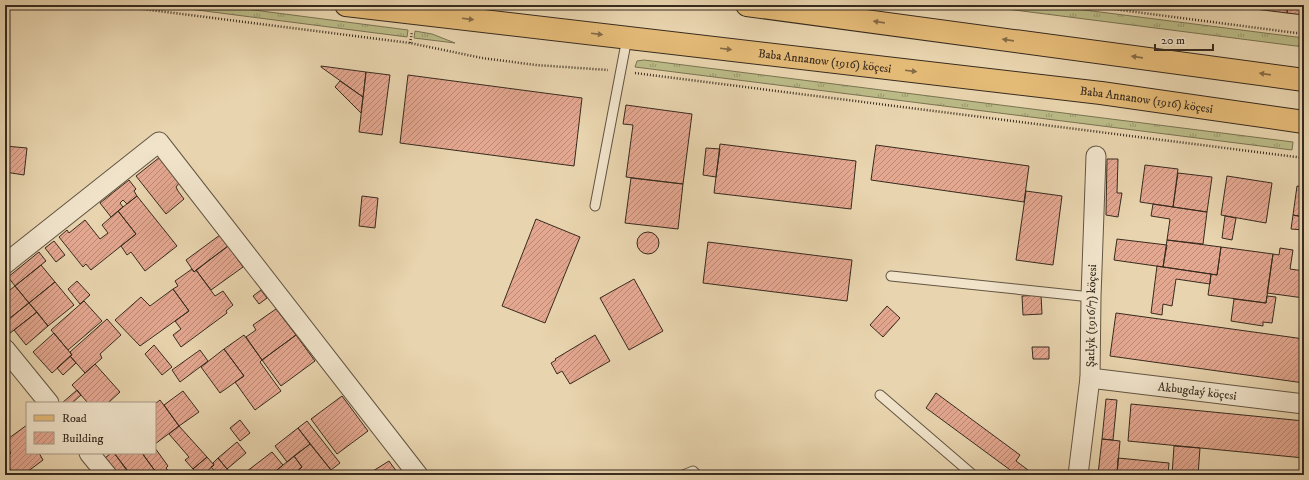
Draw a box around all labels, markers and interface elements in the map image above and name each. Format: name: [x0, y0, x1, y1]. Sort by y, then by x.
one-way arrow: [462, 16, 474, 22]
one-way arrow: [873, 19, 885, 25]
scale bar: [1155, 26, 1213, 52]
one-way arrow: [591, 31, 603, 37]
text: 20 m: [1161, 33, 1185, 48]
one-way arrow: [1002, 37, 1014, 43]
one-way arrow: [720, 46, 732, 53]
street label: Baba Annanow (1916) köçesi: [757, 46, 892, 77]
one-way arrow: [1130, 54, 1143, 60]
one-way arrow: [905, 68, 917, 74]
one-way arrow: [1259, 71, 1271, 77]
street label: Baba Annanow (1916) köçesi: [1079, 84, 1214, 117]
street label: Şatlyk (1916/7) köçesi: [1083, 264, 1100, 367]
street label: Akbugdaý köçesi: [1157, 379, 1237, 404]
legend: [26, 402, 156, 454]
text: Road: [62, 411, 87, 426]
text: Building: [62, 431, 103, 446]

